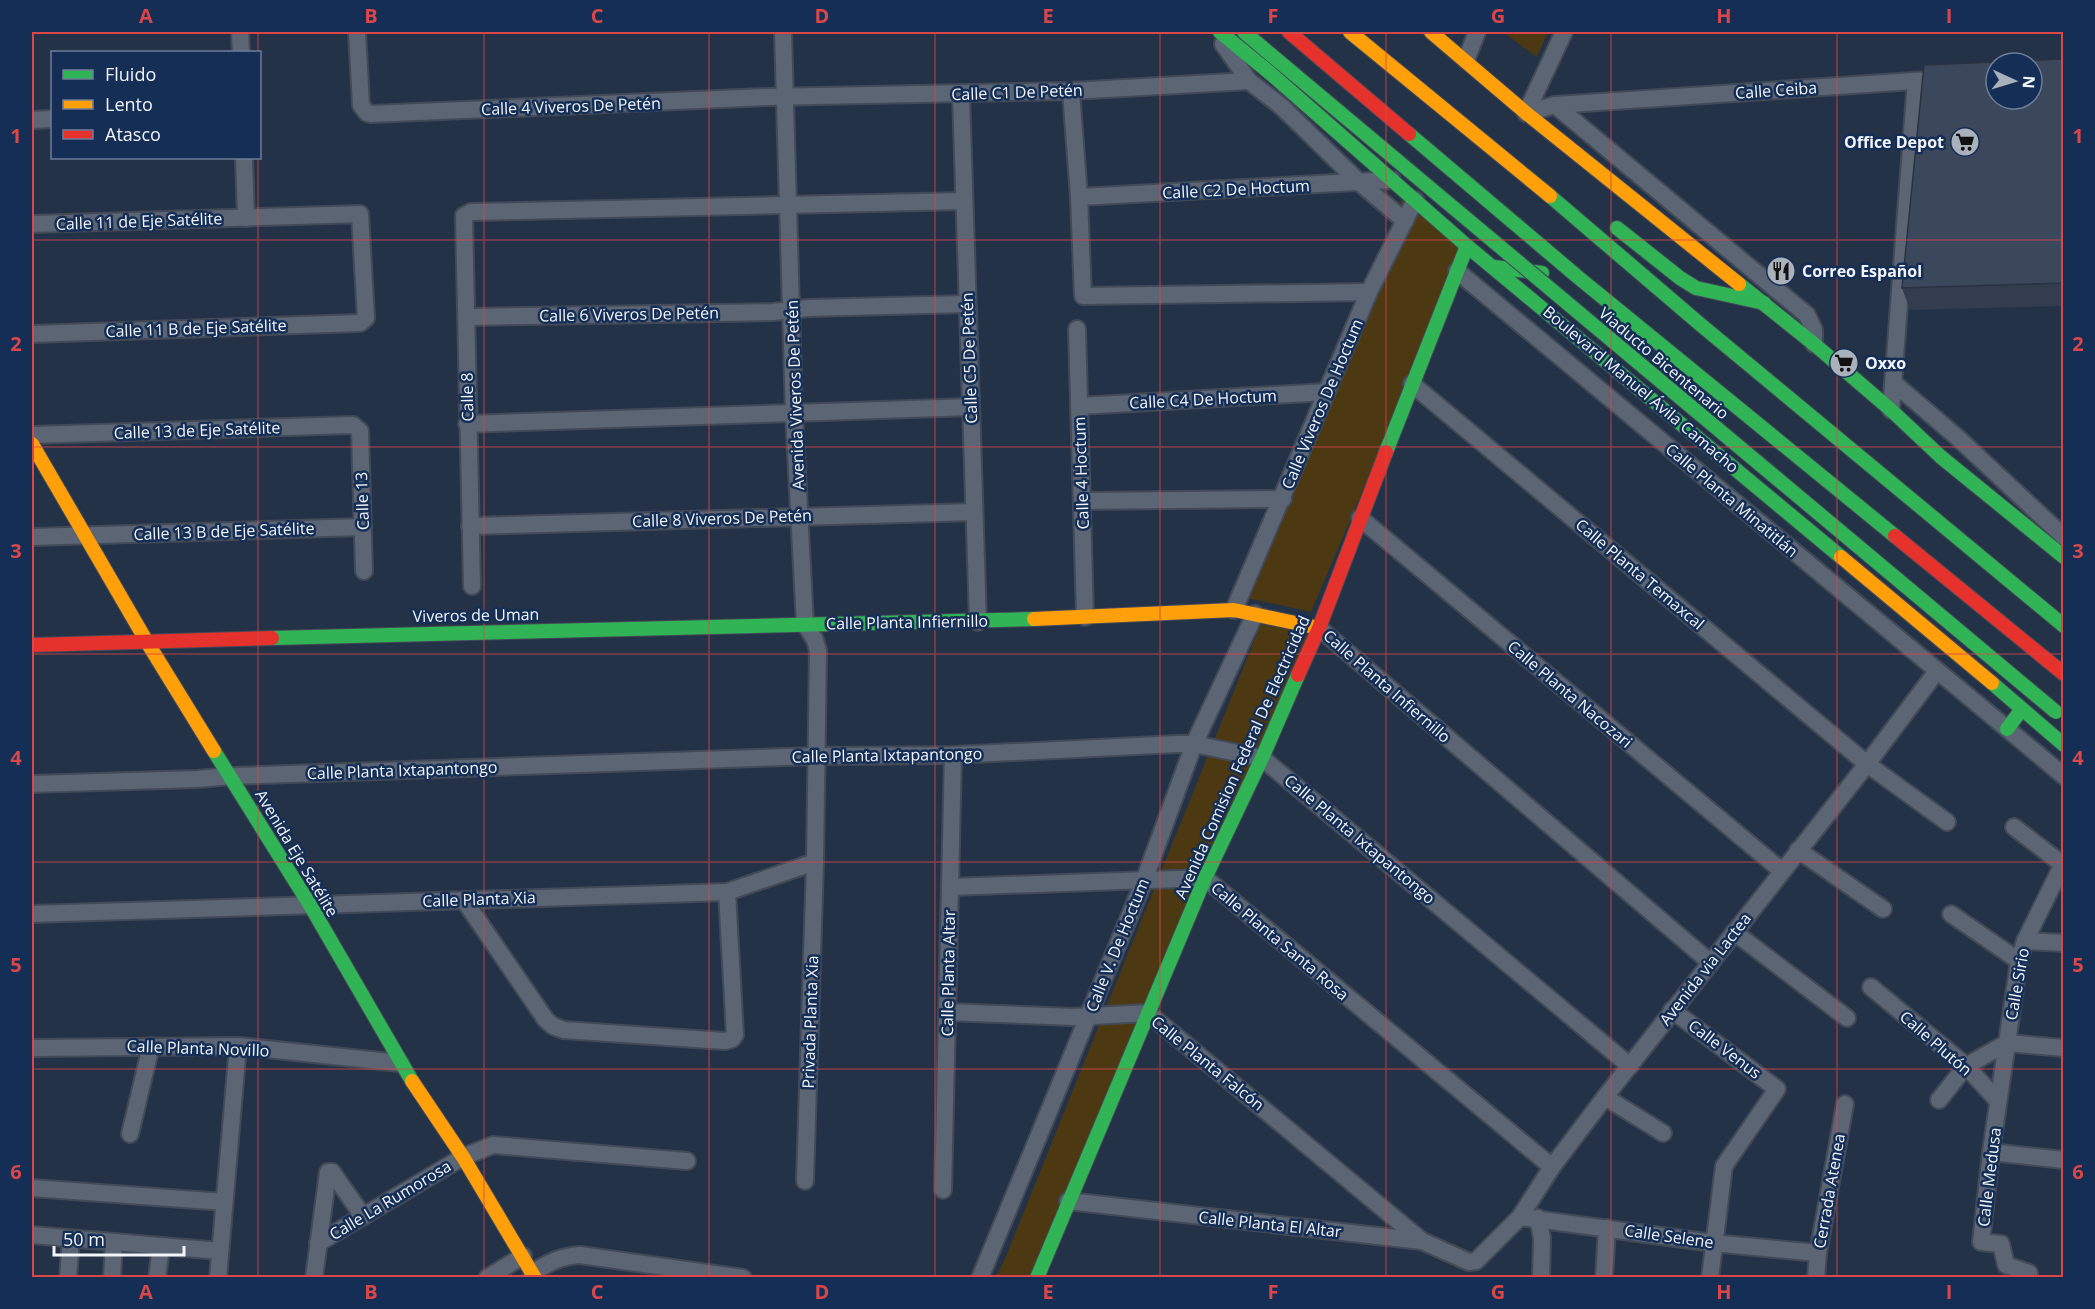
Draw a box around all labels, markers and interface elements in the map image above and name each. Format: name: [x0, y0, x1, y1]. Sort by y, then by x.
text: A: [139, 2, 153, 29]
text: B: [364, 2, 378, 29]
text: C: [591, 2, 604, 29]
text: D: [815, 2, 829, 29]
text: E: [1042, 2, 1054, 29]
text: F: [1268, 2, 1278, 29]
text: G: [1491, 2, 1505, 29]
text: H: [1716, 2, 1732, 29]
text: I: [1946, 2, 1952, 29]
legend: [51, 51, 261, 159]
north arrow: [1984, 51, 2044, 111]
text: Fluido: [105, 62, 156, 86]
text: N: [2018, 75, 2040, 89]
street label: Calle Ceiba: [1734, 76, 1818, 104]
street label: Calle C1 De Petén: [951, 79, 1083, 105]
text: Lento: [105, 92, 153, 116]
street label: Calle 4 Viveros De Petén: [481, 92, 661, 120]
text: 1: [10, 122, 22, 149]
text: Atasco: [105, 122, 161, 146]
text: 1: [2072, 122, 2084, 149]
supermarket icon: Office Depot: [1949, 126, 1981, 158]
place label: Office Depot: [1844, 131, 1944, 153]
street label: Calle C2 De Hoctum: [1162, 174, 1310, 204]
street label: Calle 11 de Eje Satélite: [55, 207, 223, 235]
restaurant icon: Correo Español: [1765, 255, 1797, 287]
place label: Correo Español: [1802, 260, 1922, 282]
street label: Calle C5 De Petén: [956, 292, 982, 424]
street label: Avenida Viveros De Petén: [781, 300, 809, 490]
street label: Boulevard Manuel Ávila Camacho: [1538, 300, 1744, 478]
street label: Calle 6 Viveros De Petén: [539, 301, 719, 327]
street label: Viaducto Bicentenario: [1594, 302, 1734, 424]
street label: Calle 11 B de Eje Satélite: [105, 314, 287, 342]
street label: Calle Viveros De Hoctum: [1276, 316, 1368, 492]
text: 2: [10, 330, 22, 357]
text: 2: [2072, 330, 2084, 357]
supermarket icon: Oxxo: [1828, 347, 1860, 379]
place label: Oxxo: [1865, 352, 1906, 374]
street label: Calle 8: [456, 372, 478, 422]
street label: Calle C4 De Hoctum: [1129, 384, 1277, 414]
street label: Calle 13 de Eje Satélite: [113, 416, 281, 444]
street label: Calle 4 Hoctum: [1068, 416, 1094, 530]
street label: Calle Planta Minatitlán: [1661, 438, 1803, 562]
street label: Calle 13: [350, 471, 374, 531]
street label: Calle 8 Viveros De Petén: [632, 504, 812, 532]
street label: Calle Planta Temaxcal: [1571, 514, 1709, 634]
street label: Calle 13 B de Eje Satélite: [133, 517, 315, 545]
text: 3: [10, 537, 22, 564]
text: 3: [2072, 537, 2084, 564]
street label: Viveros de Uman: [413, 603, 539, 627]
street label: Calle Planta Infiernillo: [826, 610, 988, 634]
street label: Avenida Comision Federal De Electricidad: [1169, 612, 1315, 902]
street label: Calle Planta Infiernillo: [1319, 625, 1455, 747]
street label: Calle Planta Nacozari: [1503, 635, 1637, 753]
street label: Calle Planta Ixtapantongo: [791, 742, 983, 768]
text: 4: [10, 744, 22, 771]
text: 4: [2072, 744, 2084, 771]
street label: Calle Planta Ixtapantongo: [306, 756, 498, 784]
street label: Calle Planta Ixtapantongo: [1280, 769, 1440, 909]
street label: Avenida Eje Satélite: [250, 785, 344, 921]
street label: Calle V. De Hoctum: [1080, 875, 1154, 1015]
street label: Calle Planta Santa Rosa: [1206, 877, 1354, 1005]
street label: Calle Planta Xia: [422, 886, 536, 912]
street label: Avenida via Lactea: [1654, 908, 1756, 1030]
street label: Calle Planta Altar: [936, 909, 960, 1036]
street label: Calle Sirio: [2000, 946, 2034, 1022]
text: 5: [10, 951, 22, 978]
text: 5: [2072, 951, 2084, 978]
street label: Privada Planta Xia: [797, 955, 823, 1089]
street label: Calle Plutón: [1895, 1006, 1977, 1080]
street label: Calle Planta Falcón: [1147, 1011, 1269, 1115]
street label: Calle Venus: [1684, 1014, 1766, 1084]
street label: Calle Planta Novillo: [126, 1035, 270, 1061]
street label: Calle Medusa: [1972, 1126, 2006, 1228]
street label: Cerrada Atenea: [1808, 1132, 1850, 1250]
street label: Calle La Rumorosa: [325, 1155, 455, 1245]
text: 6: [10, 1158, 22, 1185]
text: 6: [2072, 1158, 2084, 1185]
street label: Calle Planta El Altar: [1197, 1206, 1343, 1242]
scale bar: [54, 1219, 184, 1257]
street label: Calle Selene: [1623, 1219, 1715, 1253]
text: 50 m: [63, 1227, 105, 1251]
text: A: [139, 1278, 153, 1305]
text: B: [364, 1278, 378, 1305]
text: C: [591, 1278, 604, 1305]
text: D: [815, 1278, 829, 1305]
text: E: [1042, 1278, 1054, 1305]
text: F: [1268, 1278, 1278, 1305]
text: G: [1491, 1278, 1505, 1305]
text: H: [1716, 1278, 1732, 1305]
text: I: [1946, 1278, 1952, 1305]

